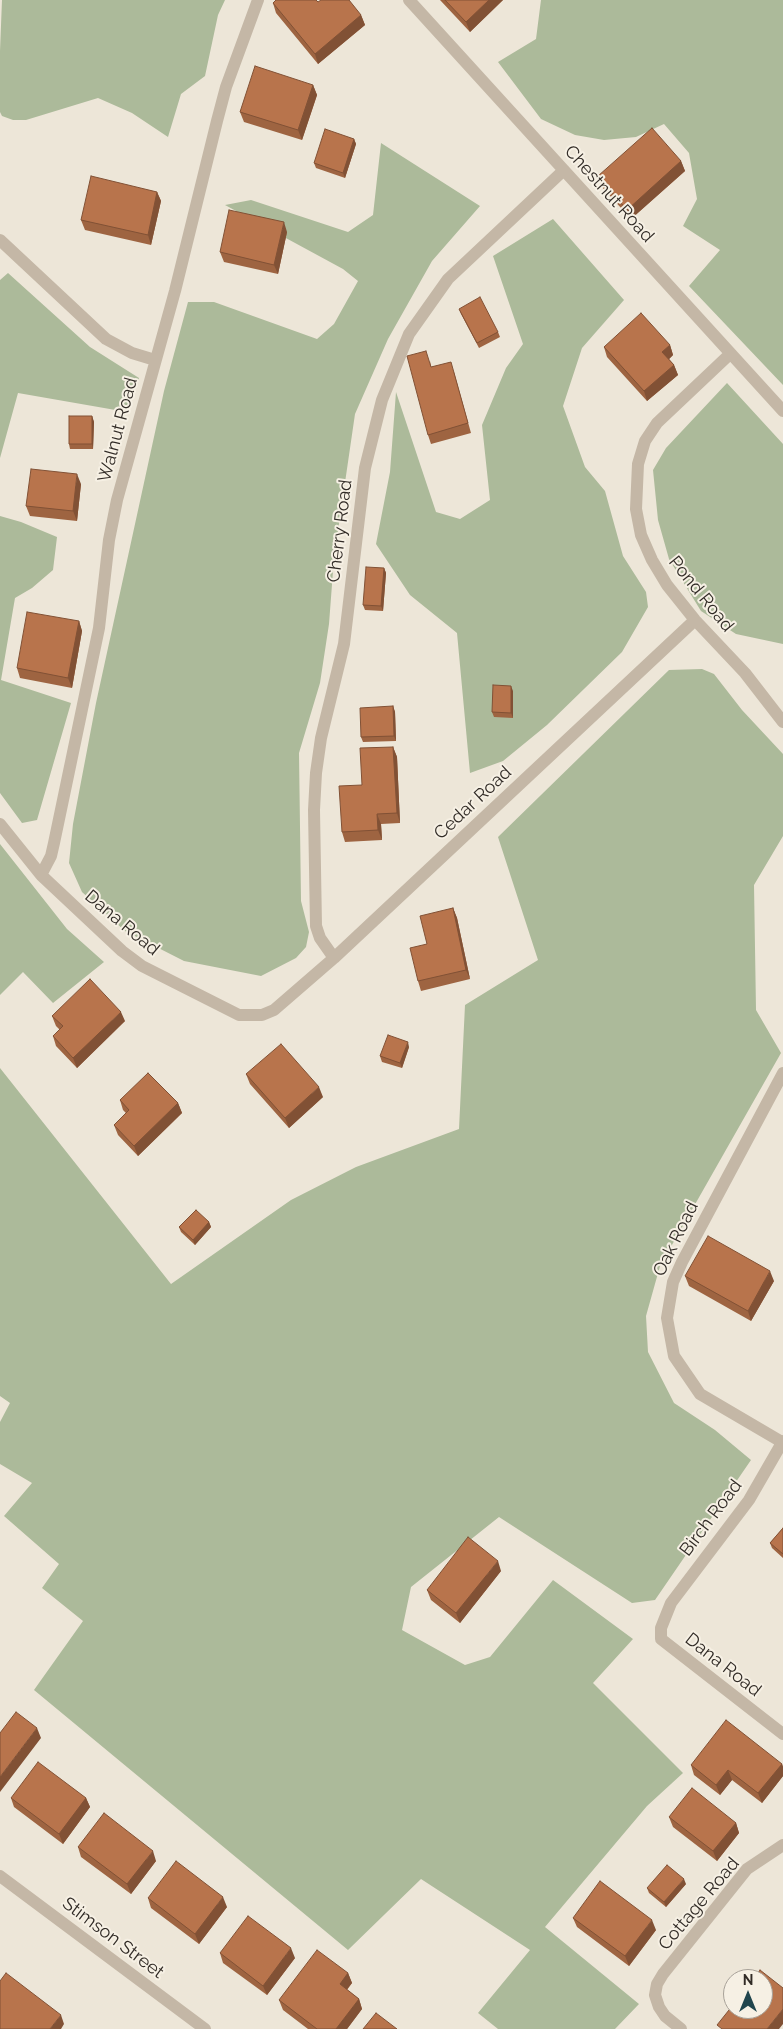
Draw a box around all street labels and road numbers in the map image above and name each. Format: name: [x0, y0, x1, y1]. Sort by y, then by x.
street label: Chestnut Road: [560, 141, 658, 247]
street label: Walnut Road: [94, 375, 142, 485]
street label: Cherry Road: [323, 478, 357, 584]
street label: Pond Road: [664, 552, 738, 636]
street label: Cedar Road: [430, 762, 516, 844]
street label: Dana Road: [80, 886, 164, 960]
street label: Oak Road: [649, 1198, 703, 1280]
street label: Birch Road: [675, 1476, 747, 1560]
street label: Dana Road: [681, 1629, 765, 1701]
street label: Cottage Road: [654, 1853, 744, 1955]
street label: Stimson Street: [58, 1893, 168, 1983]

